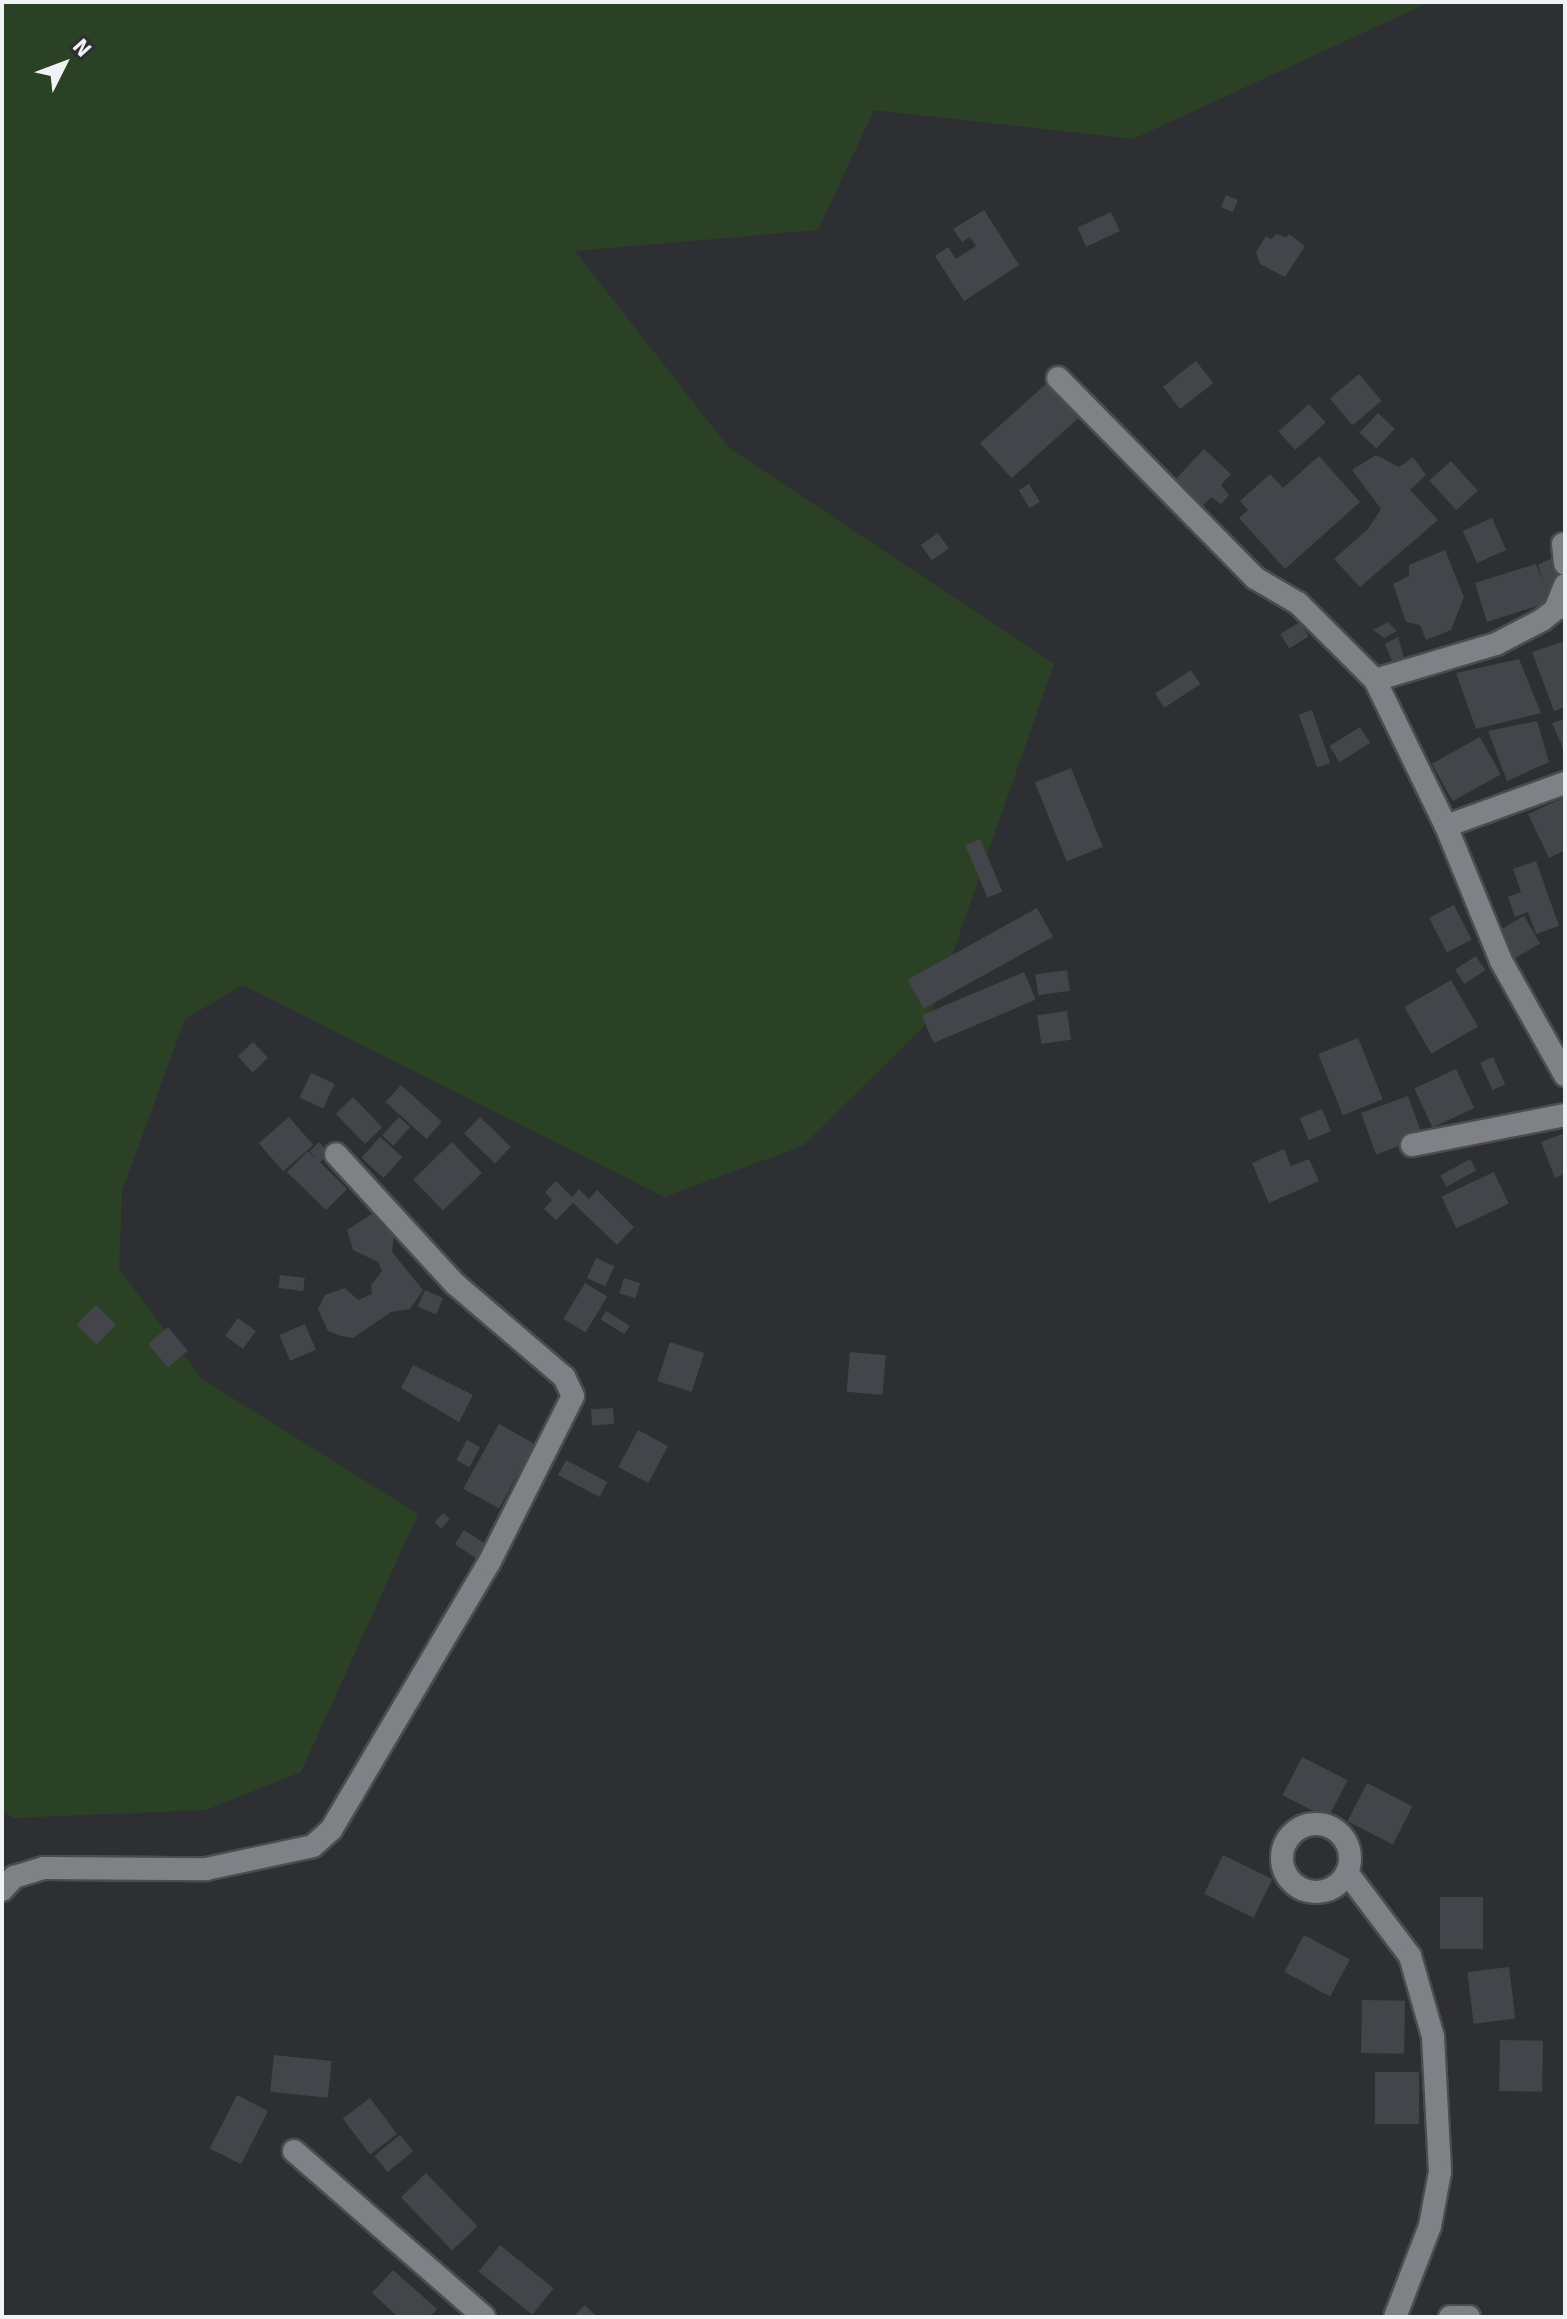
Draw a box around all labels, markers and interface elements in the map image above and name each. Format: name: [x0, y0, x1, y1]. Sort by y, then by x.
north arrow: [24, 24, 104, 104]
text: N: [67, 33, 97, 62]

